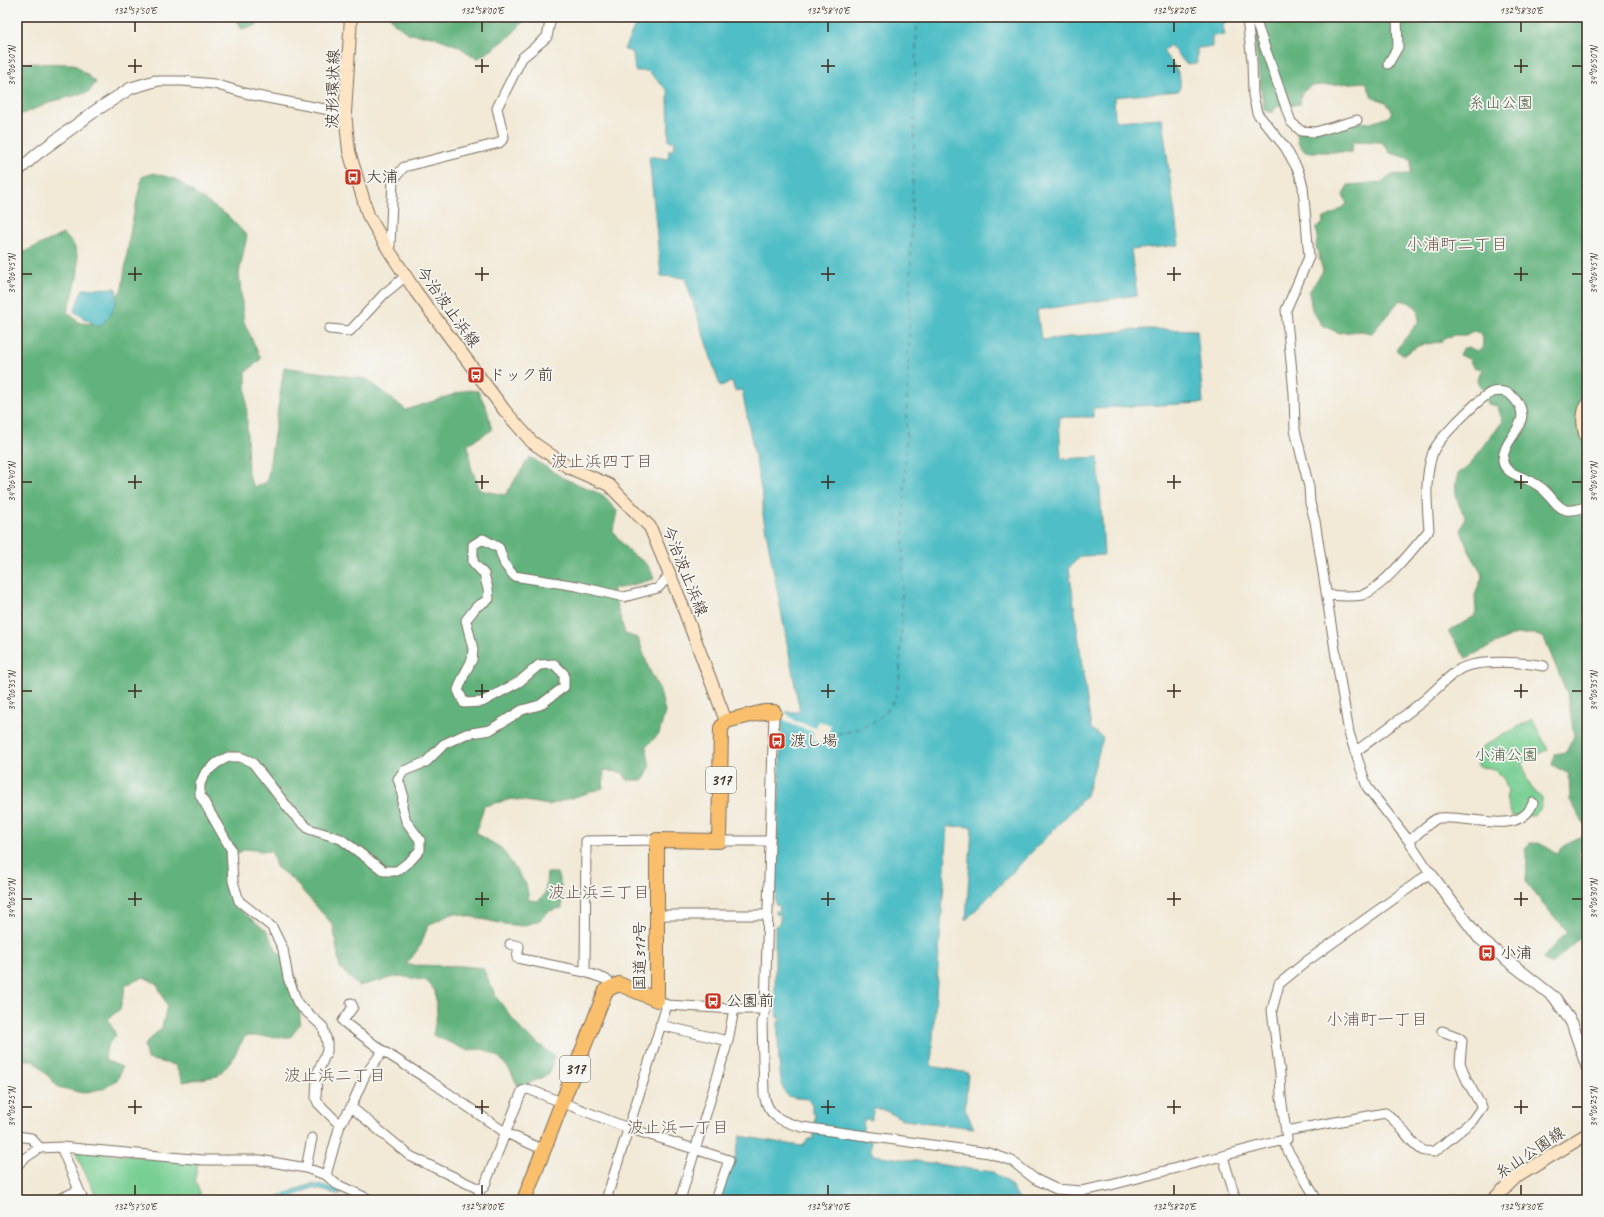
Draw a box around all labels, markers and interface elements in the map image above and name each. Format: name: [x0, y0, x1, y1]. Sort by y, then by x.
text: 132°57'50"E: [113, 4, 158, 17]
text: 132°58'00"E: [460, 4, 505, 17]
text: 132°58'10"E: [806, 4, 851, 17]
text: 132°58'20"E: [1152, 4, 1197, 17]
text: 132°58'30"E: [1499, 4, 1544, 17]
text: 34°06'50"N: [5, 44, 18, 86]
text: 34°06'50"N: [1587, 44, 1600, 86]
street label: 波形環状線: [322, 49, 344, 129]
park label: 糸山公園: [1469, 93, 1533, 113]
bus stop icon: 大浦: [343, 167, 363, 187]
place label: 大浦: [366, 167, 398, 187]
district label: 小浦町二丁目: [1406, 234, 1508, 255]
text: 34°06'45"N: [5, 252, 18, 294]
text: 34°06'45"N: [1587, 252, 1600, 294]
street label: 今治波止浜線: [412, 262, 484, 352]
bus stop icon: ドック前: [466, 365, 486, 385]
place label: ドック前: [489, 365, 553, 385]
district label: 波止浜四丁目: [551, 451, 653, 472]
text: 34°06'40"N: [5, 460, 18, 502]
text: 34°06'40"N: [1587, 460, 1600, 502]
street label: 今治波止浜線: [658, 523, 712, 619]
text: 34°06'35"N: [5, 669, 18, 711]
text: 34°06'35"N: [1587, 669, 1600, 711]
bus stop icon: 渡し場: [767, 731, 787, 751]
place label: 渡し場: [790, 731, 838, 751]
park label: 小浦公園: [1474, 745, 1538, 765]
road number: 317: [706, 767, 736, 793]
text: 34°06'30"N: [5, 877, 18, 919]
text: 34°06'30"N: [1587, 877, 1600, 919]
district label: 波止浜三丁目: [548, 882, 650, 903]
street label: 国道317号: [630, 921, 650, 991]
bus stop icon: 小浦: [1477, 943, 1497, 963]
place label: 小浦: [1500, 943, 1532, 963]
bus stop icon: 公園前: [703, 991, 723, 1011]
place label: 公園前: [726, 991, 774, 1011]
district label: 小浦町一丁目: [1326, 1009, 1428, 1030]
road number: 317: [560, 1056, 590, 1082]
district label: 波止浜二丁目: [284, 1065, 386, 1086]
text: 34°06'25"N: [5, 1085, 18, 1127]
text: 34°06'25"N: [1587, 1085, 1600, 1127]
district label: 波止浜一丁目: [627, 1117, 729, 1138]
street label: 糸山公園線: [1491, 1122, 1569, 1184]
text: 132°57'50"E: [113, 1200, 158, 1213]
text: 132°58'00"E: [460, 1200, 505, 1213]
text: 132°58'10"E: [806, 1200, 851, 1213]
text: 132°58'20"E: [1152, 1200, 1197, 1213]
text: 132°58'30"E: [1499, 1200, 1544, 1213]

